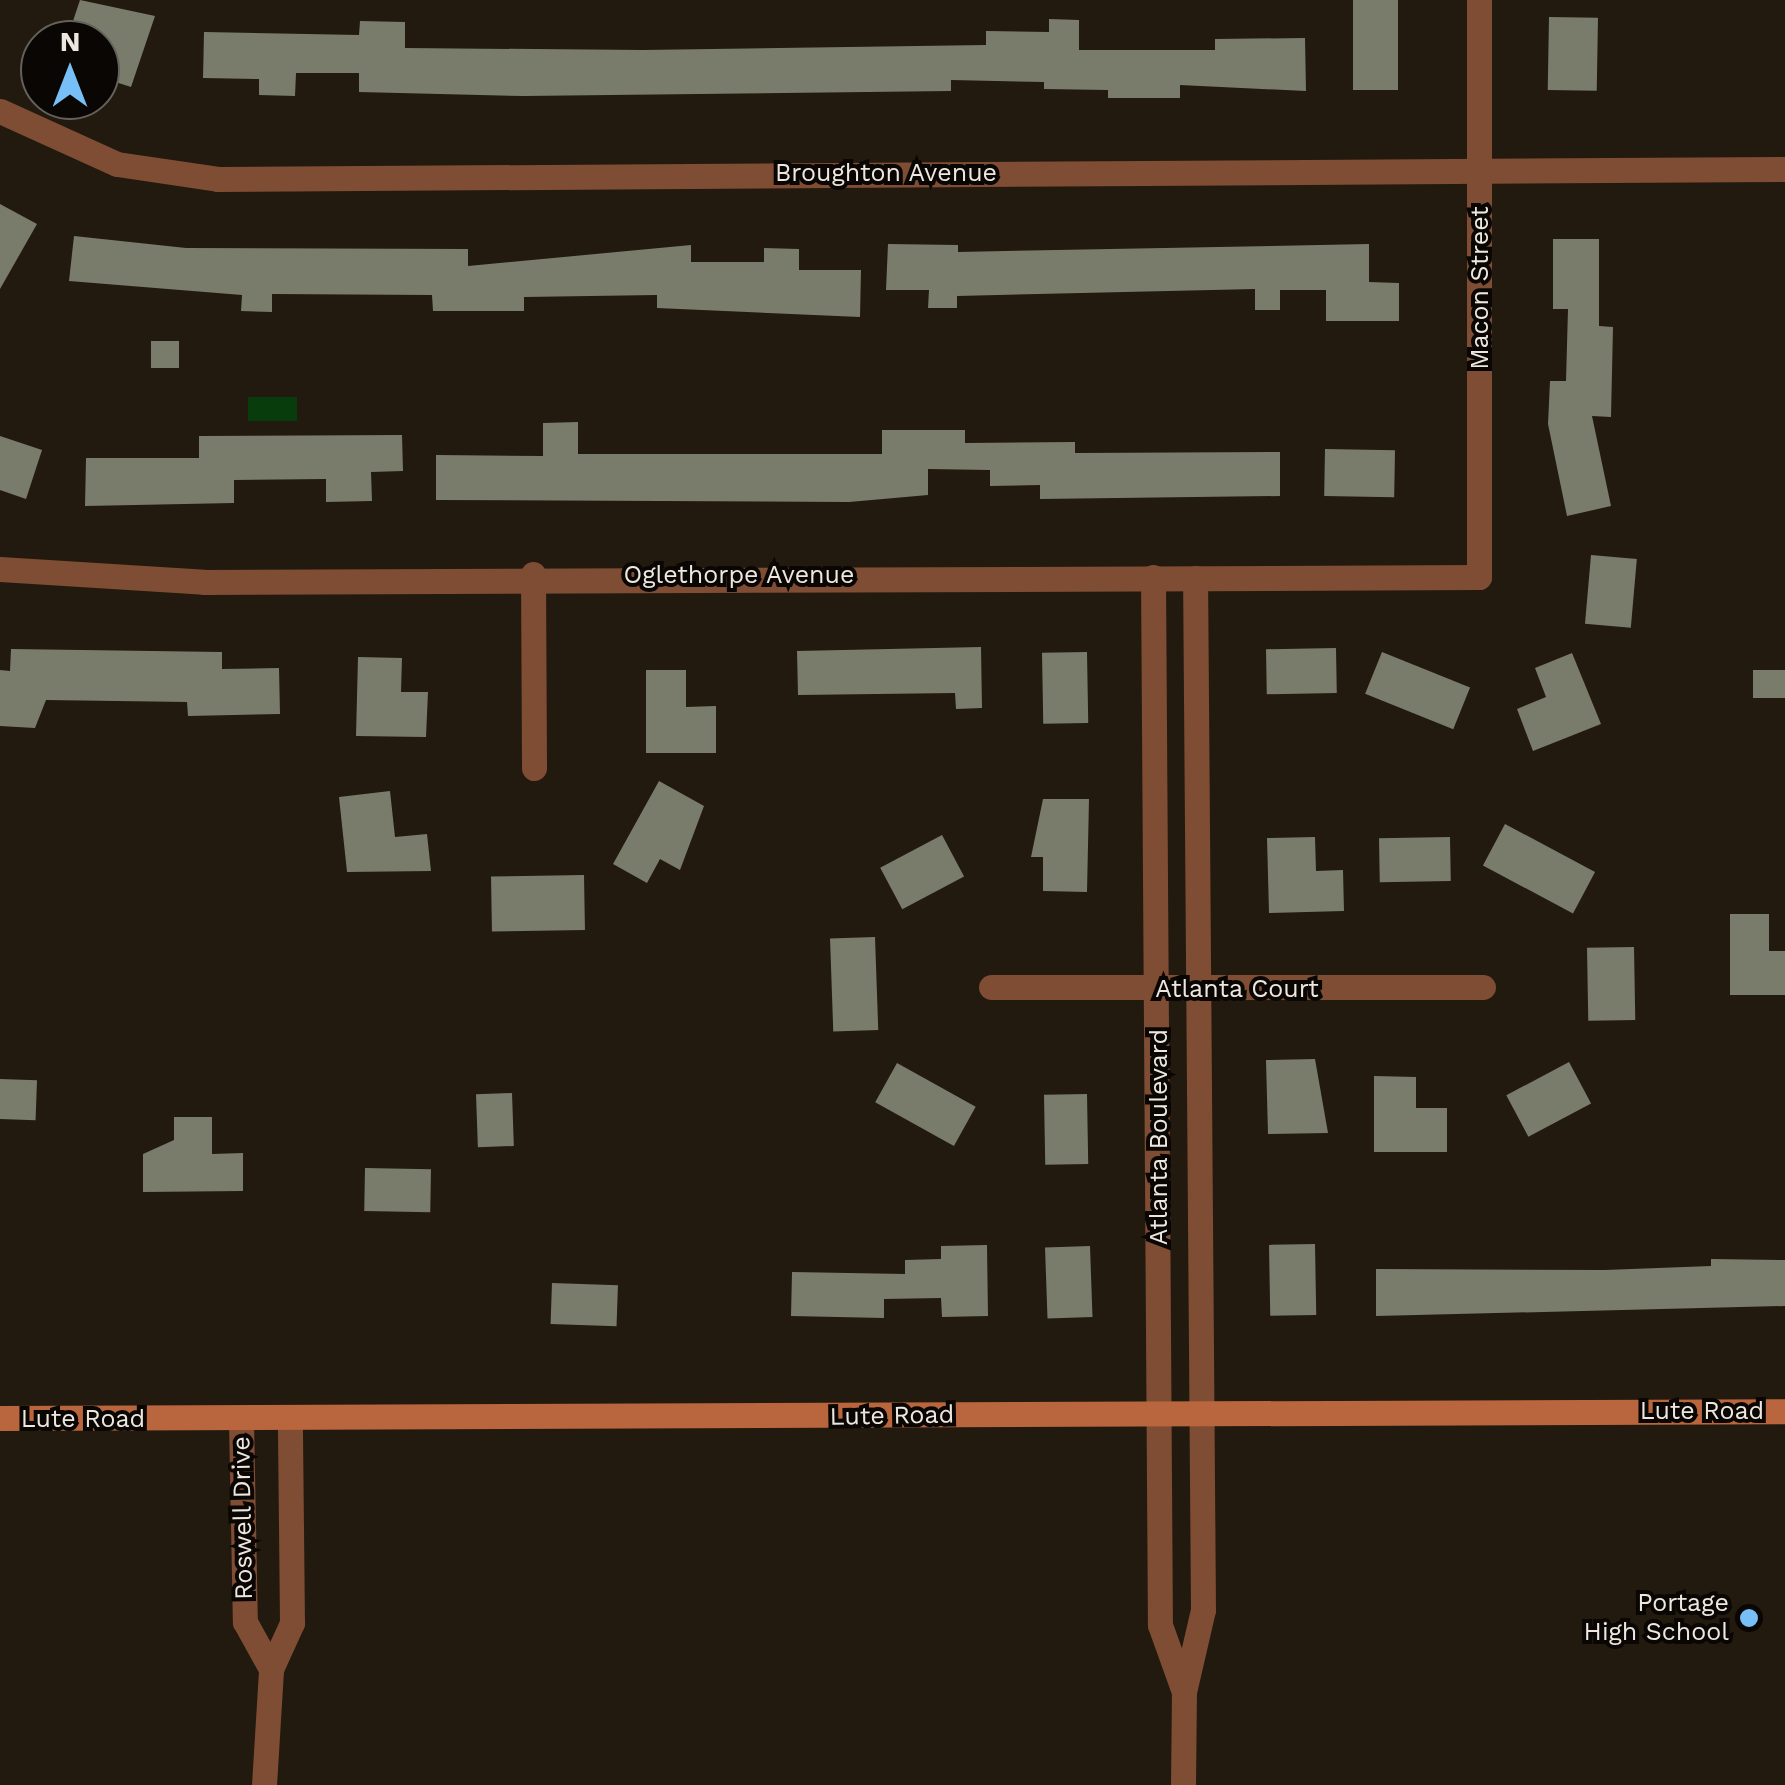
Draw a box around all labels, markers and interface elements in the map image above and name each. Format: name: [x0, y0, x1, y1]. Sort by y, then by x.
north arrow: [20, 20, 120, 120]
text: N: [60, 25, 80, 58]
street label: Broughton Avenue: [774, 158, 998, 188]
street label: Macon Street: [1465, 206, 1495, 370]
street label: Oglethorpe Avenue: [623, 560, 855, 590]
street label: Atlanta Court: [1155, 974, 1319, 1004]
street label: Atlanta Boulevard: [1144, 1028, 1174, 1246]
street label: Lute Road: [1640, 1396, 1764, 1426]
street label: Lute Road: [829, 1400, 955, 1432]
street label: Lute Road: [21, 1404, 145, 1434]
street label: Roswell Drive: [227, 1435, 259, 1601]
place label: Portage High School: [1584, 1589, 1729, 1648]
marker: Portage High School: [1738, 1607, 1760, 1629]

